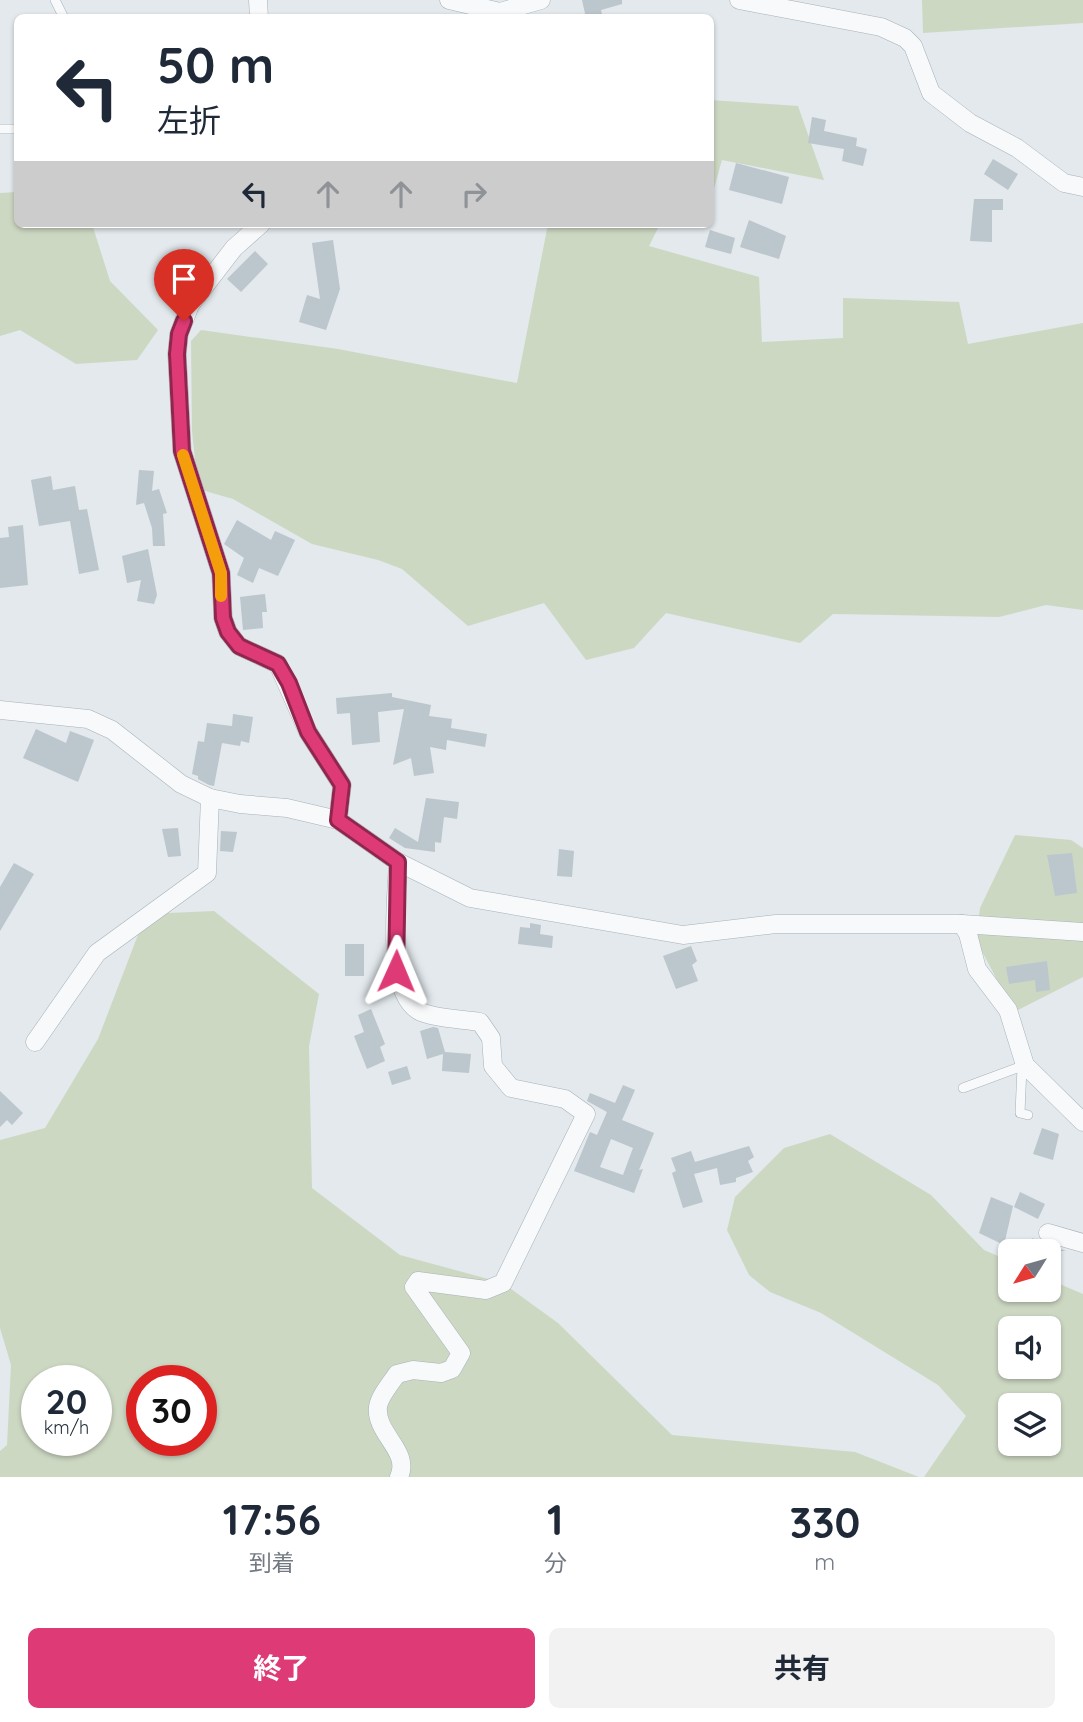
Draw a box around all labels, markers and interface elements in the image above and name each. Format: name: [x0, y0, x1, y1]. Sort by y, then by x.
text: 50 m: [157, 34, 274, 95]
icon: left: [42, 42, 133, 133]
text: 左折: [157, 100, 221, 140]
icon: left: [236, 175, 274, 213]
icon: ahead: [309, 175, 347, 213]
icon: ahead: [382, 175, 420, 213]
icon: right: [455, 175, 493, 213]
pin: [154, 249, 214, 321]
icon: arrive: [165, 260, 203, 298]
position arrow: [359, 934, 433, 1008]
north arrow: [998, 1239, 1060, 1302]
map controls: [998, 1239, 1061, 1456]
button: sound: [998, 1316, 1061, 1379]
speed limit sign: 30: [126, 1365, 217, 1456]
text: 20: [46, 1379, 87, 1423]
button: layers: [998, 1393, 1061, 1456]
text: km/h: [44, 1416, 89, 1439]
text: 17:56: [223, 1493, 321, 1546]
text: 1: [547, 1493, 563, 1546]
text: 330: [789, 1496, 860, 1549]
text: m: [814, 1547, 835, 1576]
text: 到着: [249, 1548, 295, 1577]
text: 分: [544, 1548, 567, 1577]
button: 終了: [28, 1628, 535, 1708]
button: 共有: [549, 1628, 1055, 1708]

